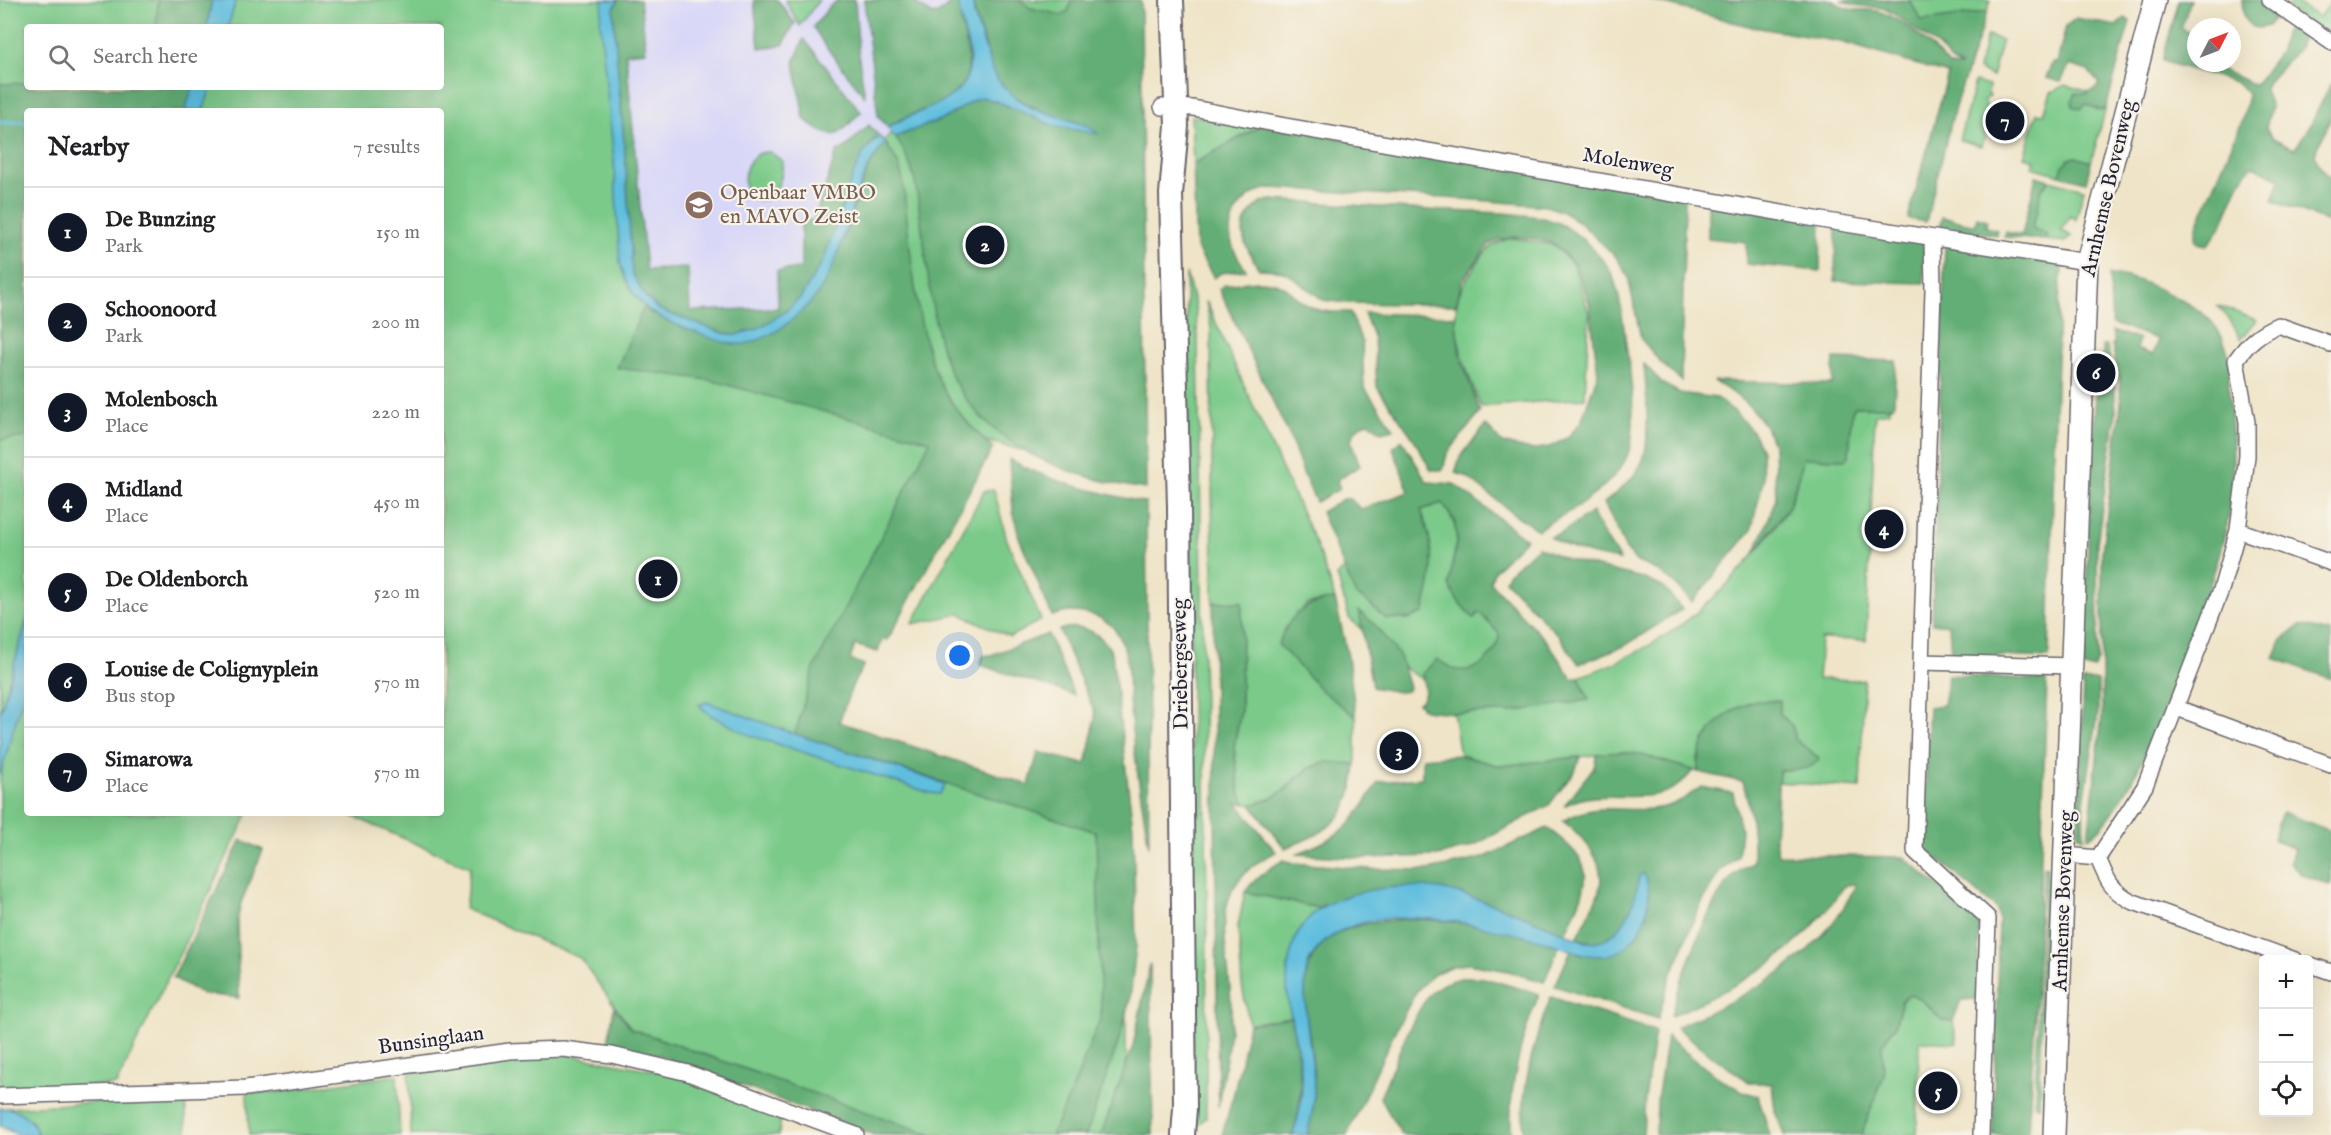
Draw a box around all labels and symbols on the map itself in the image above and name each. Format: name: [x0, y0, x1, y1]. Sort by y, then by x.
north arrow: [2187, 18, 2241, 72]
street label: Arnhemse Bovenweg: [2075, 96, 2143, 280]
pin: 7: [1986, 98, 2024, 144]
street label: Molenweg: [1580, 142, 1676, 184]
place label: Openbaar VMBO en MAVO Zeist: [720, 180, 876, 231]
school or university icon: Openbaar VMBO en MAVO Zeist: [683, 189, 715, 221]
pin: 2: [966, 222, 1004, 268]
pin: 6: [2076, 350, 2116, 395]
pin: 4: [1864, 506, 1904, 552]
pin: 1: [638, 556, 678, 602]
street label: Driebergseweg: [1166, 597, 1196, 730]
your location: [945, 641, 974, 670]
pin: 3: [1380, 728, 1418, 774]
street label: Arnhemse Bovenweg: [2047, 809, 2081, 993]
street label: Bunsinglaan: [376, 1020, 486, 1062]
pin: 5: [1918, 1068, 1958, 1114]

